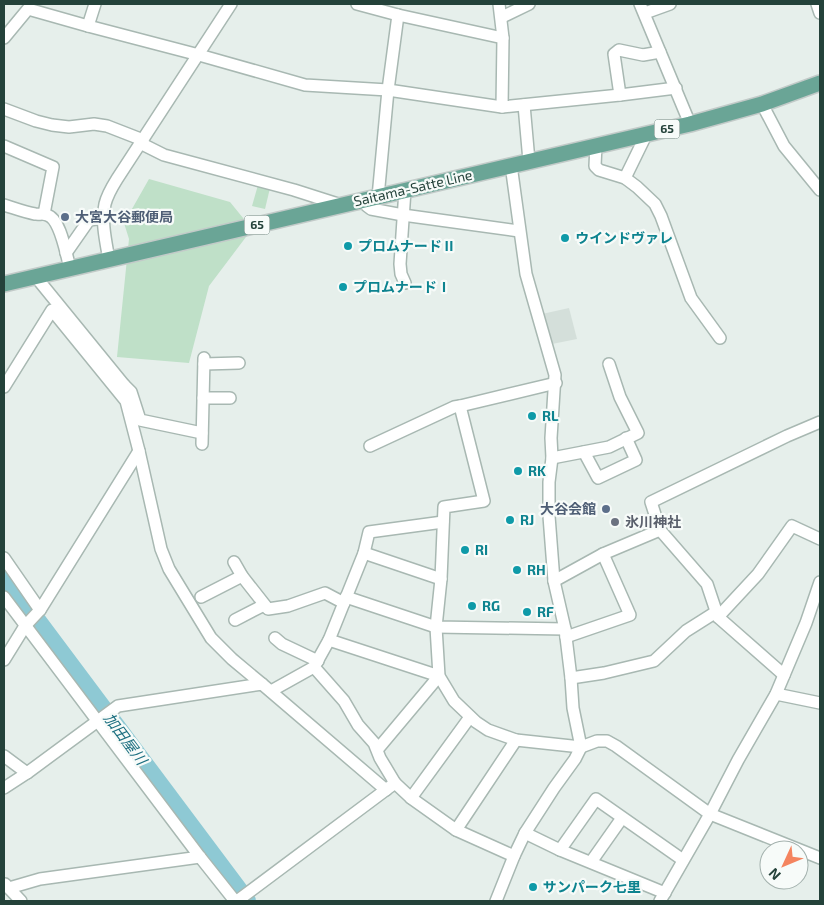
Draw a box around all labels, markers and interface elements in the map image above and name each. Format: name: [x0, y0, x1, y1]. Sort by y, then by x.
road number: 65: [654, 120, 680, 138]
street label: Saitama-Satte Line: [352, 166, 474, 209]
place label: 大宮大谷郵便局: [75, 208, 173, 225]
marker: 大宮大谷郵便局: [59, 211, 71, 223]
road number: 65: [244, 216, 270, 234]
place label: ウインドヴァレ: [575, 229, 673, 246]
marker: ウインドヴァレ: [559, 232, 571, 244]
place label: プロムナードⅡ: [358, 237, 456, 254]
marker: プロムナードⅡ: [342, 240, 354, 252]
place label: プロムナードⅠ: [353, 278, 451, 295]
marker: プロムナードⅠ: [337, 281, 349, 293]
place label: RL: [542, 407, 559, 424]
marker: RL: [526, 410, 538, 422]
place label: RK: [528, 462, 546, 479]
marker: RK: [512, 465, 524, 477]
place label: 大谷会館: [540, 500, 596, 517]
marker: 大谷会館: [600, 503, 612, 515]
place label: RJ: [520, 511, 534, 528]
place label: 氷川神社: [625, 513, 681, 530]
marker: RJ: [504, 514, 516, 526]
marker: 氷川神社: [609, 516, 621, 528]
place label: RI: [475, 541, 488, 558]
marker: RI: [459, 544, 471, 556]
place label: RH: [527, 561, 546, 578]
marker: RH: [511, 564, 523, 576]
place label: RG: [482, 597, 500, 614]
marker: RG: [466, 600, 478, 612]
place label: RF: [537, 603, 554, 620]
marker: RF: [521, 606, 533, 618]
water label: 加田屋川: [101, 709, 152, 769]
north arrow: [759, 840, 809, 890]
text: N: [765, 865, 784, 884]
place label: サンパーク七里: [543, 878, 641, 895]
marker: サンパーク七里: [527, 881, 539, 893]

